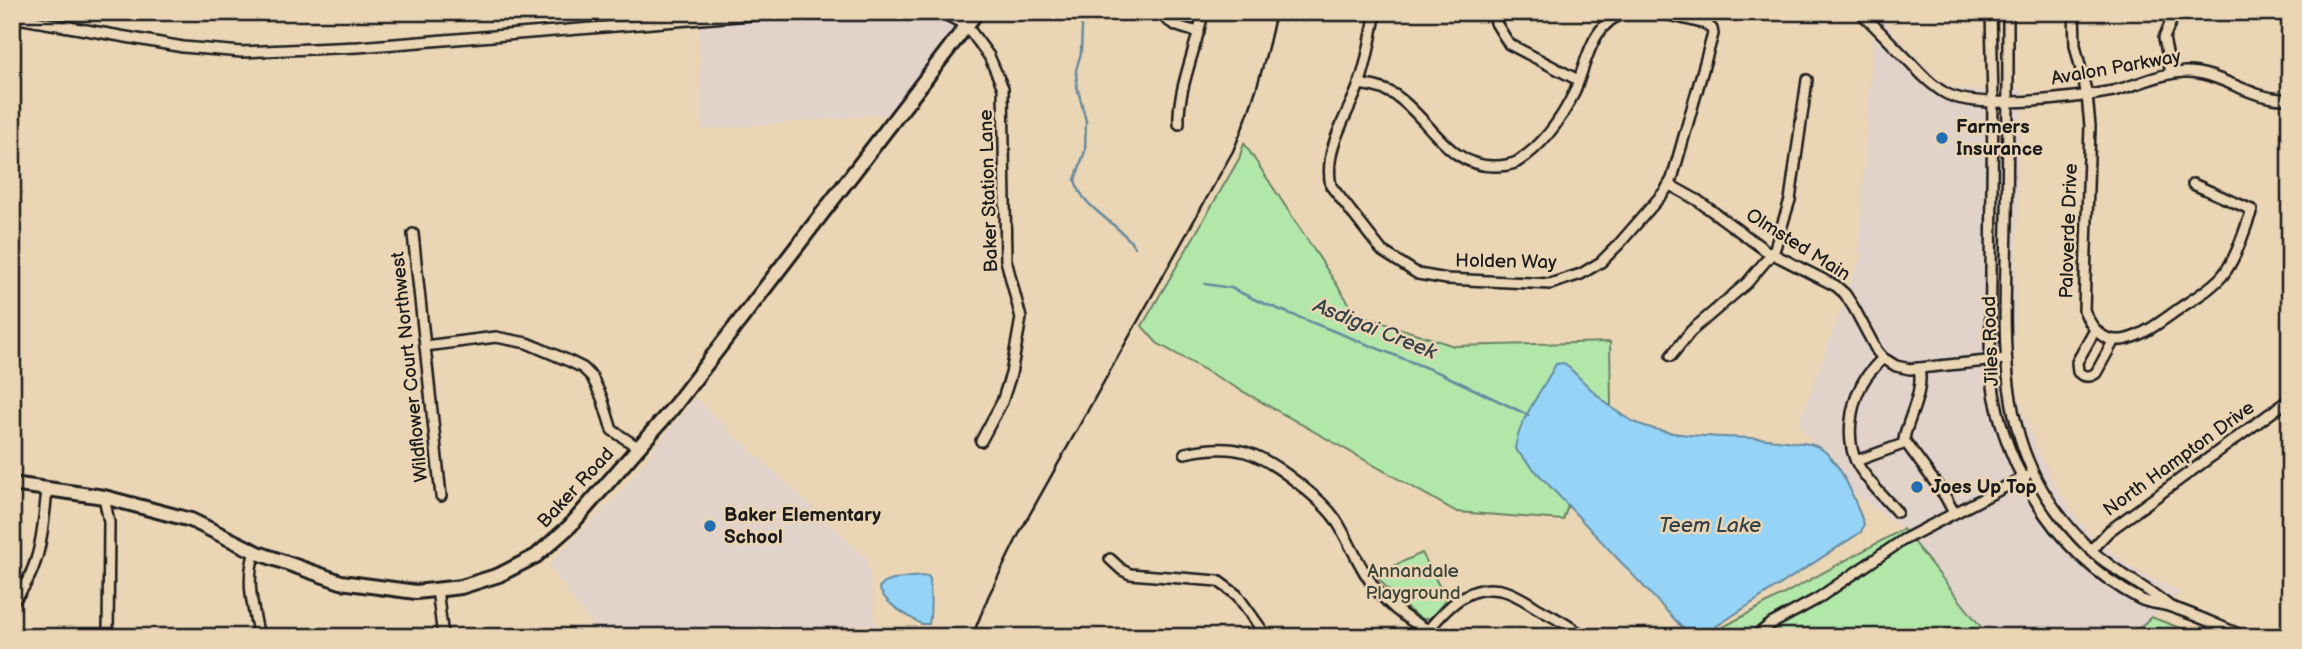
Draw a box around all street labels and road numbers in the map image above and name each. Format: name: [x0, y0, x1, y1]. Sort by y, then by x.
street label: Avalon Parkway: [2049, 45, 2183, 91]
street label: Baker Station Lane: [975, 109, 1003, 273]
street label: Paloverde Drive: [2055, 163, 2083, 299]
street label: Olmsted Main: [1742, 204, 1854, 286]
street label: Holden Way: [1455, 250, 1557, 274]
street label: Wildflower Court Northwest: [386, 251, 434, 483]
street label: Jiles Road: [1978, 295, 2004, 387]
street label: North Hampton Drive: [2099, 396, 2259, 522]
street label: Baker Road: [533, 443, 619, 533]

